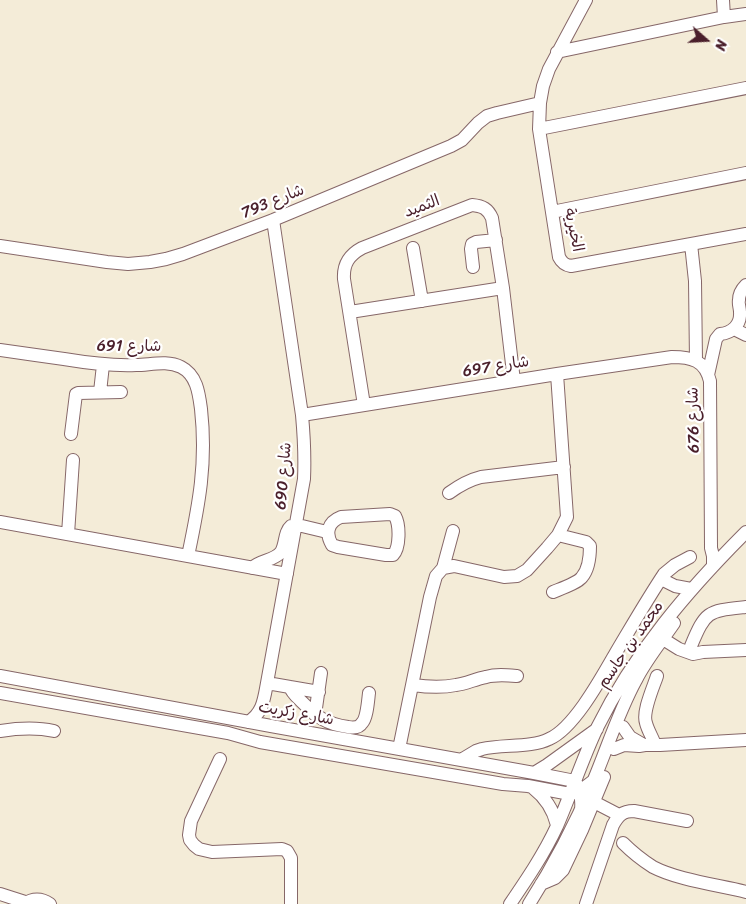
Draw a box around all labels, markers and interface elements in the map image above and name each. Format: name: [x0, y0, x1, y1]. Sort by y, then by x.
north arrow: [681, 15, 731, 65]
text: N: [707, 36, 734, 54]
street label: شارع 793: [239, 181, 307, 223]
street label: الثميد: [401, 191, 443, 223]
street label: الخيرية: [559, 206, 587, 254]
street label: شارع 691: [97, 337, 161, 357]
street label: شارع 697: [461, 352, 531, 382]
street label: شارع 676: [684, 387, 704, 453]
street label: شارع 690: [271, 441, 297, 511]
street label: محمد بن جاسم: [594, 598, 668, 692]
street label: شارع زكريت: [257, 698, 335, 730]

